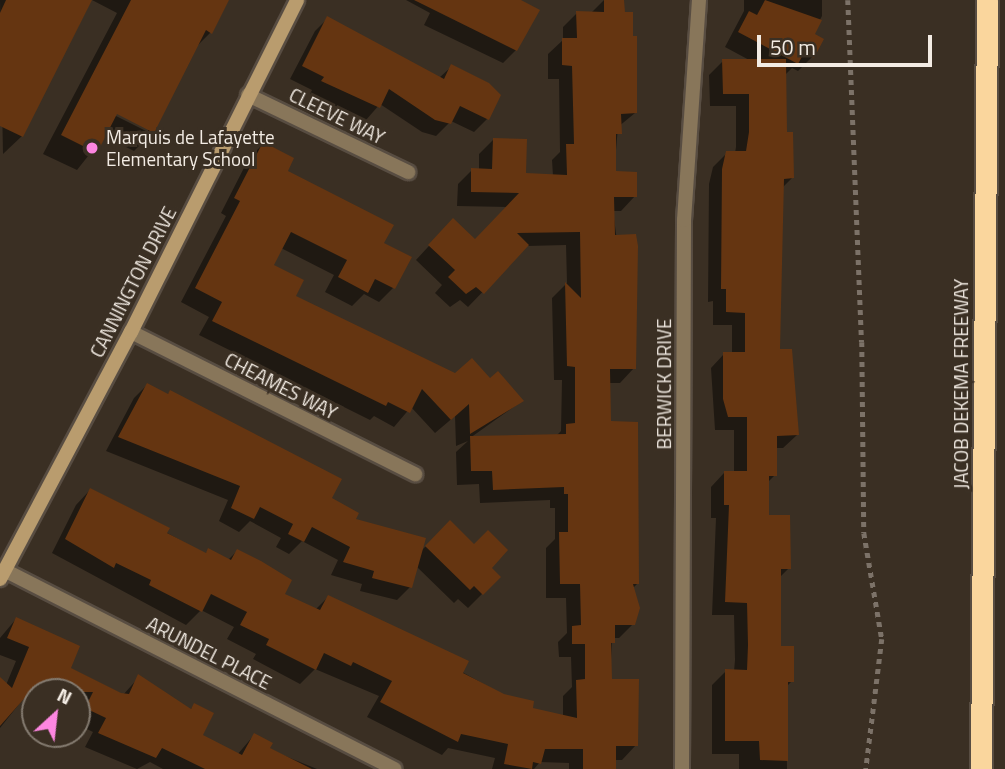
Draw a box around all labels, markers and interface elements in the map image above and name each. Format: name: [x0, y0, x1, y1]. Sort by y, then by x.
scale bar: [760, 21, 935, 65]
text: 50 m: [770, 31, 816, 63]
street label: CLEEVE WAY: [286, 83, 388, 149]
place label: Marquis de Lafayette Elementary School: [106, 126, 275, 170]
marker: Marquis de Lafayette Elementary School: [84, 140, 100, 156]
street label: CANNINGTON DRIVE: [85, 203, 181, 361]
street label: JACOB DEKEMA FREEWAY: [950, 279, 972, 489]
street label: BERWICK DRIVE: [653, 319, 675, 449]
street label: CHEAMES WAY: [221, 348, 341, 424]
street label: ARUNDEL PLACE: [143, 612, 275, 694]
north arrow: [21, 678, 91, 748]
text: N: [52, 680, 77, 712]

